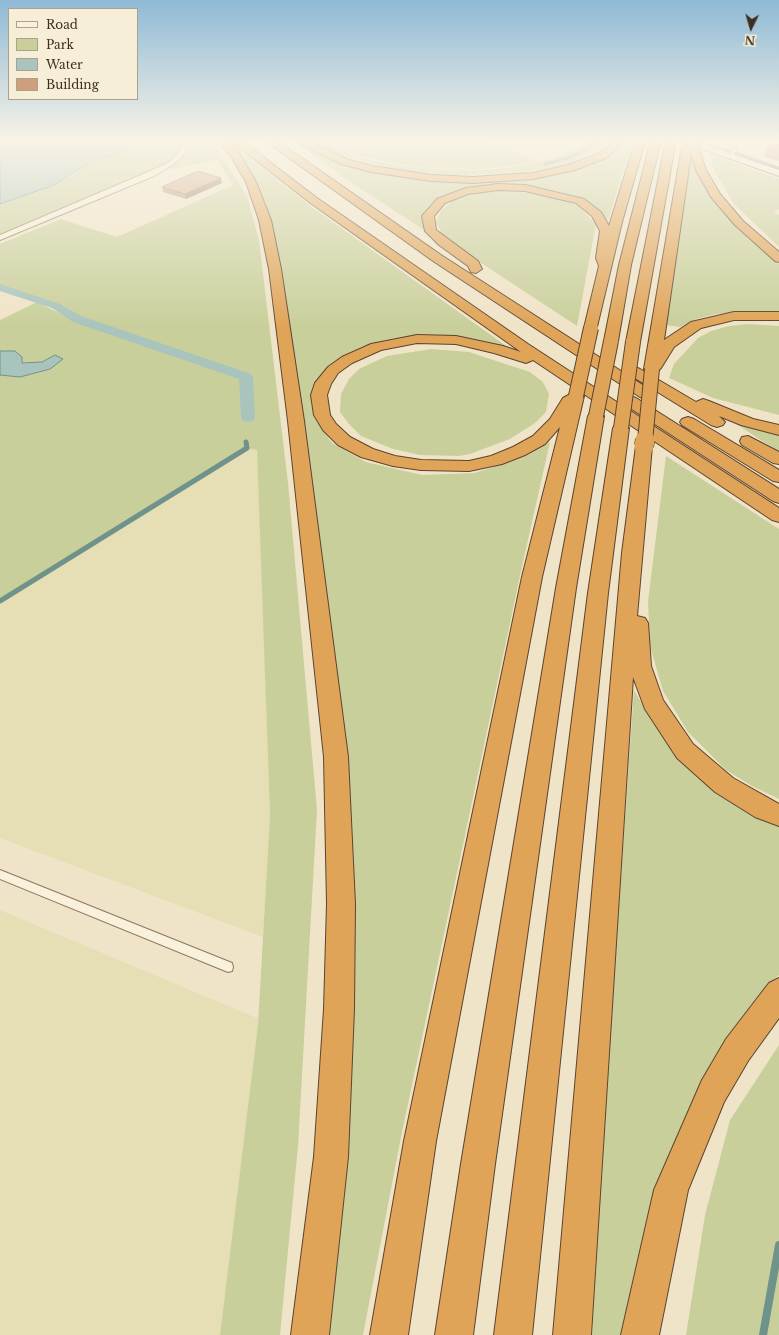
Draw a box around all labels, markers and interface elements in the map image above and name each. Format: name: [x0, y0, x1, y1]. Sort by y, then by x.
legend: [8, 8, 138, 100]
north arrow: [731, 8, 771, 48]
text: Road: [46, 17, 78, 32]
text: N: [744, 33, 756, 47]
text: Park: [46, 37, 74, 52]
text: Water: [46, 57, 83, 72]
text: Building: [46, 77, 99, 92]

